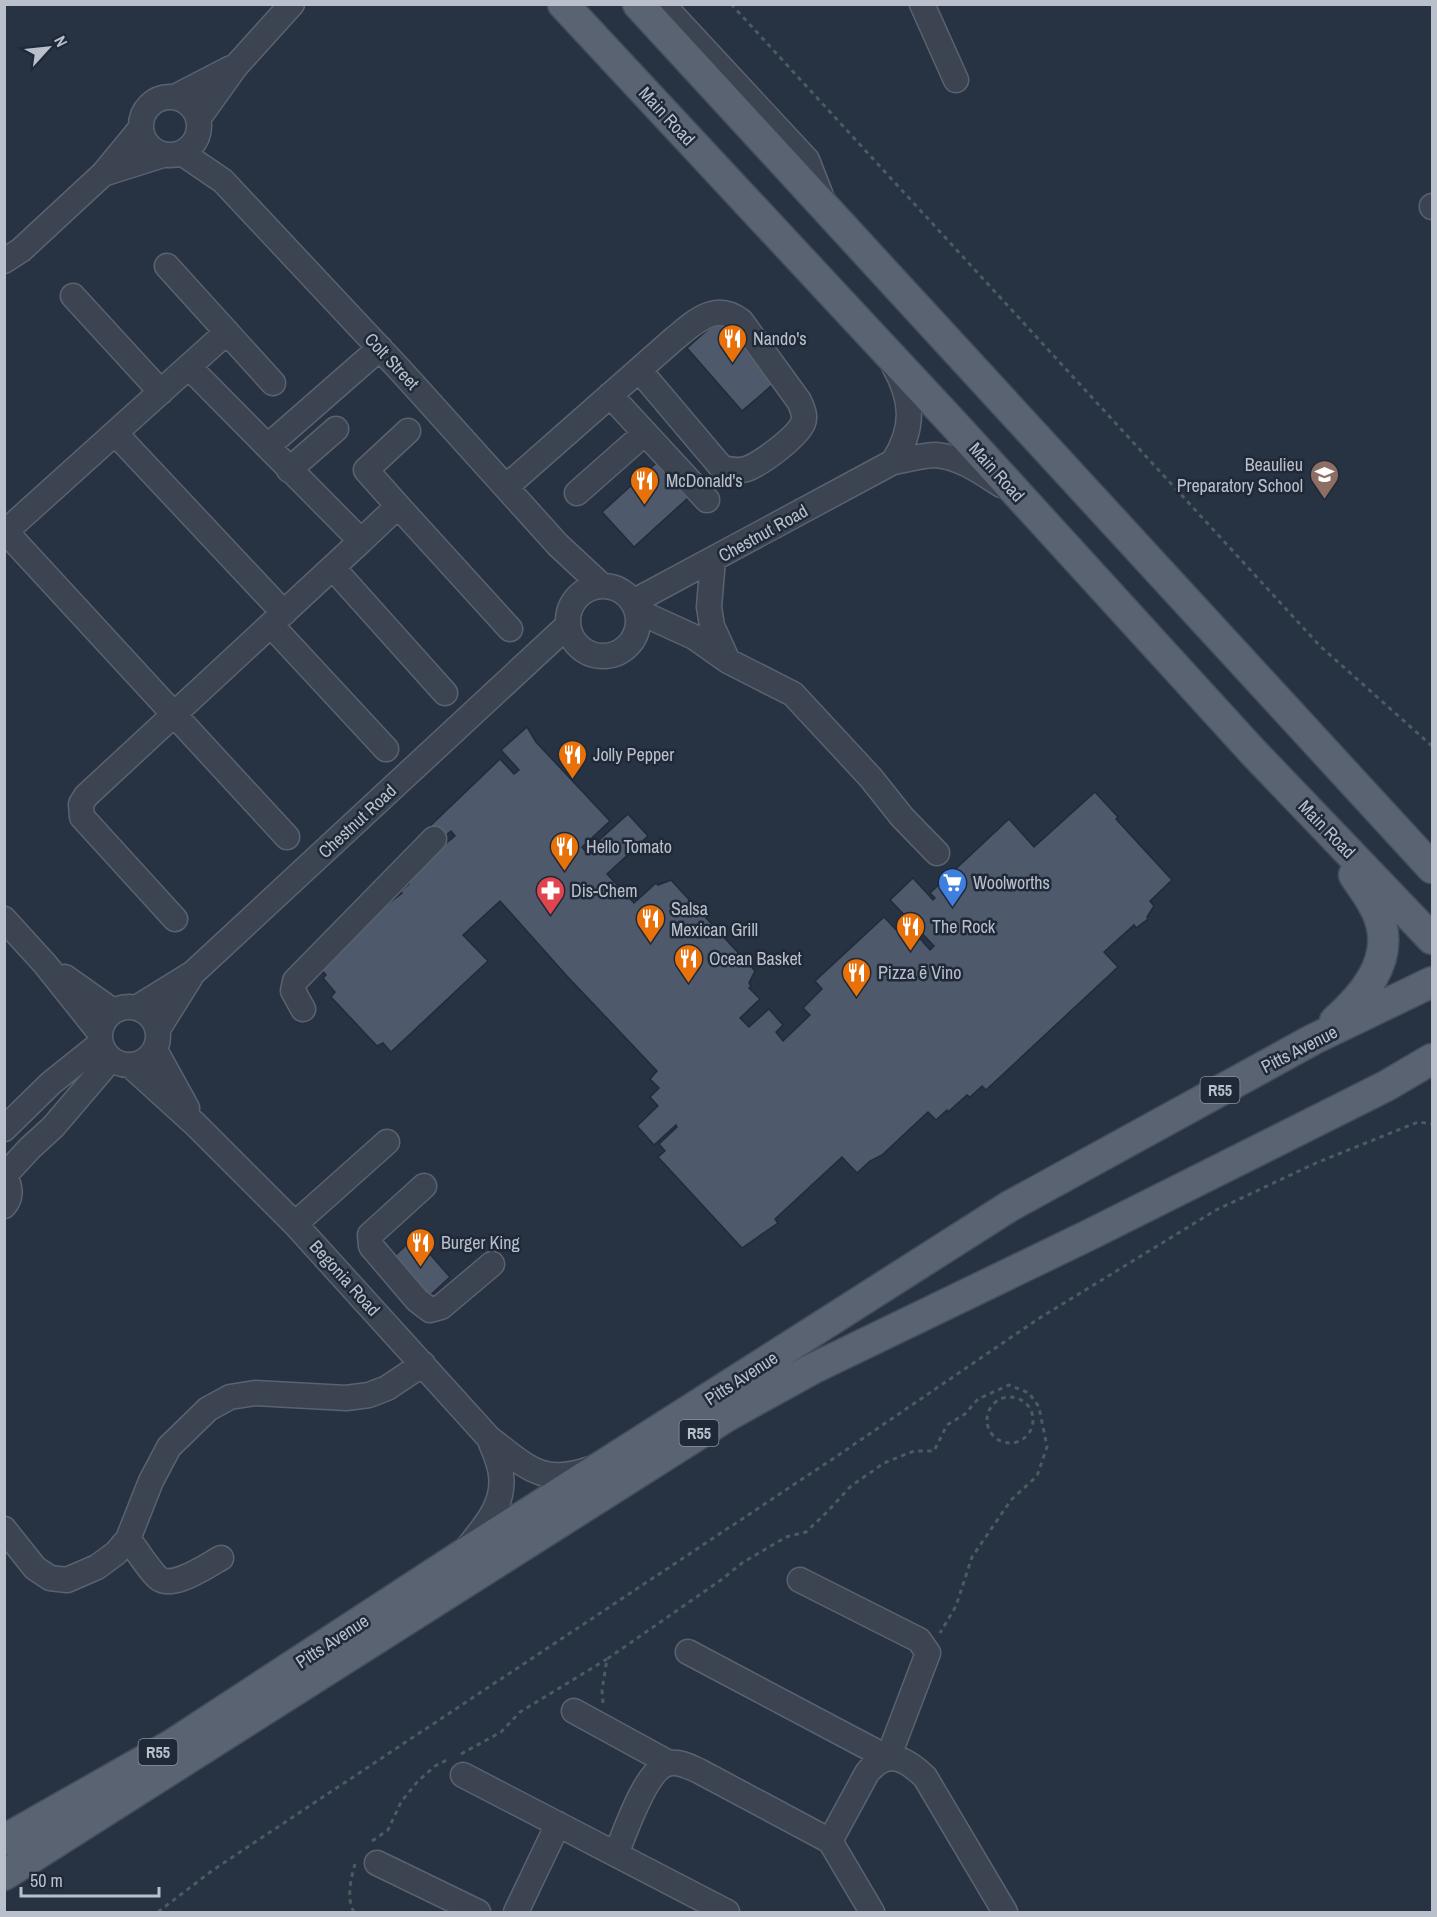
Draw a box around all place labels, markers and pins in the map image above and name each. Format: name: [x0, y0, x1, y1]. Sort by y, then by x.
restaurant icon: Nando's: [716, 322, 748, 364]
place label: Nando's: [753, 326, 807, 351]
place label: Beaulieu Preparatory School: [1177, 452, 1303, 498]
school or university icon: Beaulieu Preparatory School: [1308, 458, 1340, 500]
restaurant icon: McDonald's: [629, 464, 661, 506]
place label: McDonald's: [666, 468, 743, 493]
restaurant icon: Jolly Pepper: [556, 738, 588, 780]
place label: Jolly Pepper: [593, 742, 674, 767]
restaurant icon: Hello Tomato: [549, 830, 581, 872]
place label: Hello Tomato: [586, 834, 672, 859]
supermarket icon: Woolworths: [936, 866, 968, 908]
place label: Woolworths: [973, 870, 1050, 895]
pharmacy icon: Dis-Chem: [534, 874, 566, 916]
place label: Dis-Chem: [571, 878, 637, 903]
place label: Salsa Mexican Grill: [671, 896, 758, 942]
restaurant icon: Salsa Mexican Grill: [634, 902, 666, 944]
restaurant icon: The Rock: [895, 910, 927, 952]
place label: The Rock: [932, 914, 996, 939]
restaurant icon: Ocean Basket: [672, 942, 704, 984]
place label: Ocean Basket: [709, 946, 802, 971]
restaurant icon: Pizza ē Vino: [841, 956, 873, 998]
place label: Pizza ē Vino: [878, 960, 961, 985]
restaurant icon: Burger King: [404, 1226, 436, 1268]
place label: Burger King: [441, 1230, 521, 1255]

